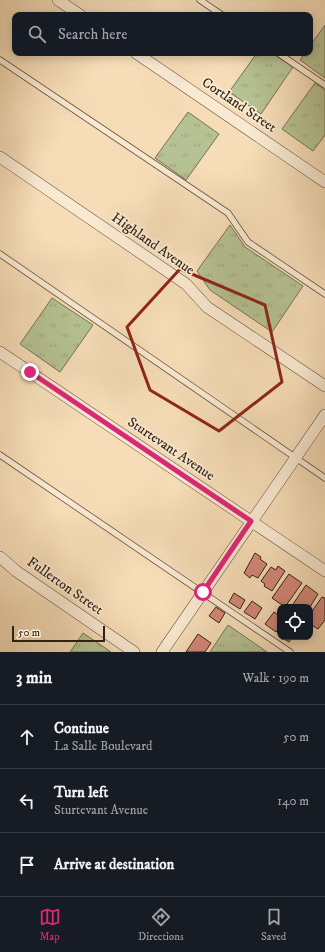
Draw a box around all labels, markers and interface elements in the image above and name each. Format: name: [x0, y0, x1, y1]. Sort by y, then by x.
search box: [12, 12, 313, 56]
icon: search: [26, 23, 48, 45]
text: Search here: [58, 25, 127, 44]
street label: Cortland Street: [198, 73, 280, 137]
street label: Highland Avenue: [108, 209, 198, 279]
route end: [21, 363, 39, 381]
street label: Sturtevant Avenue: [124, 413, 218, 485]
street label: Fullerton Street: [23, 553, 107, 619]
route start: [194, 583, 212, 601]
map controls: [277, 604, 313, 640]
button: locate: [277, 604, 313, 640]
scale bar: [12, 624, 105, 643]
text: 50 m: [18, 626, 40, 640]
text: 3 min: [16, 667, 52, 689]
text: Walk · 190 m: [243, 670, 309, 686]
text: Continue: [54, 719, 109, 738]
icon: ahead: [16, 726, 38, 748]
text: 50 m: [283, 729, 309, 745]
text: La Salle Boulevard: [54, 738, 153, 754]
text: Turn left: [54, 783, 108, 802]
icon: left: [16, 790, 38, 812]
text: 140 m: [277, 793, 309, 809]
text: Sturtevant Avenue: [54, 802, 148, 818]
icon: arrive: [16, 854, 38, 876]
text: Arrive at destination: [54, 855, 174, 874]
tab: Map: [39, 906, 61, 944]
tab: Directions: [138, 906, 184, 944]
tab: Saved: [261, 906, 286, 944]

